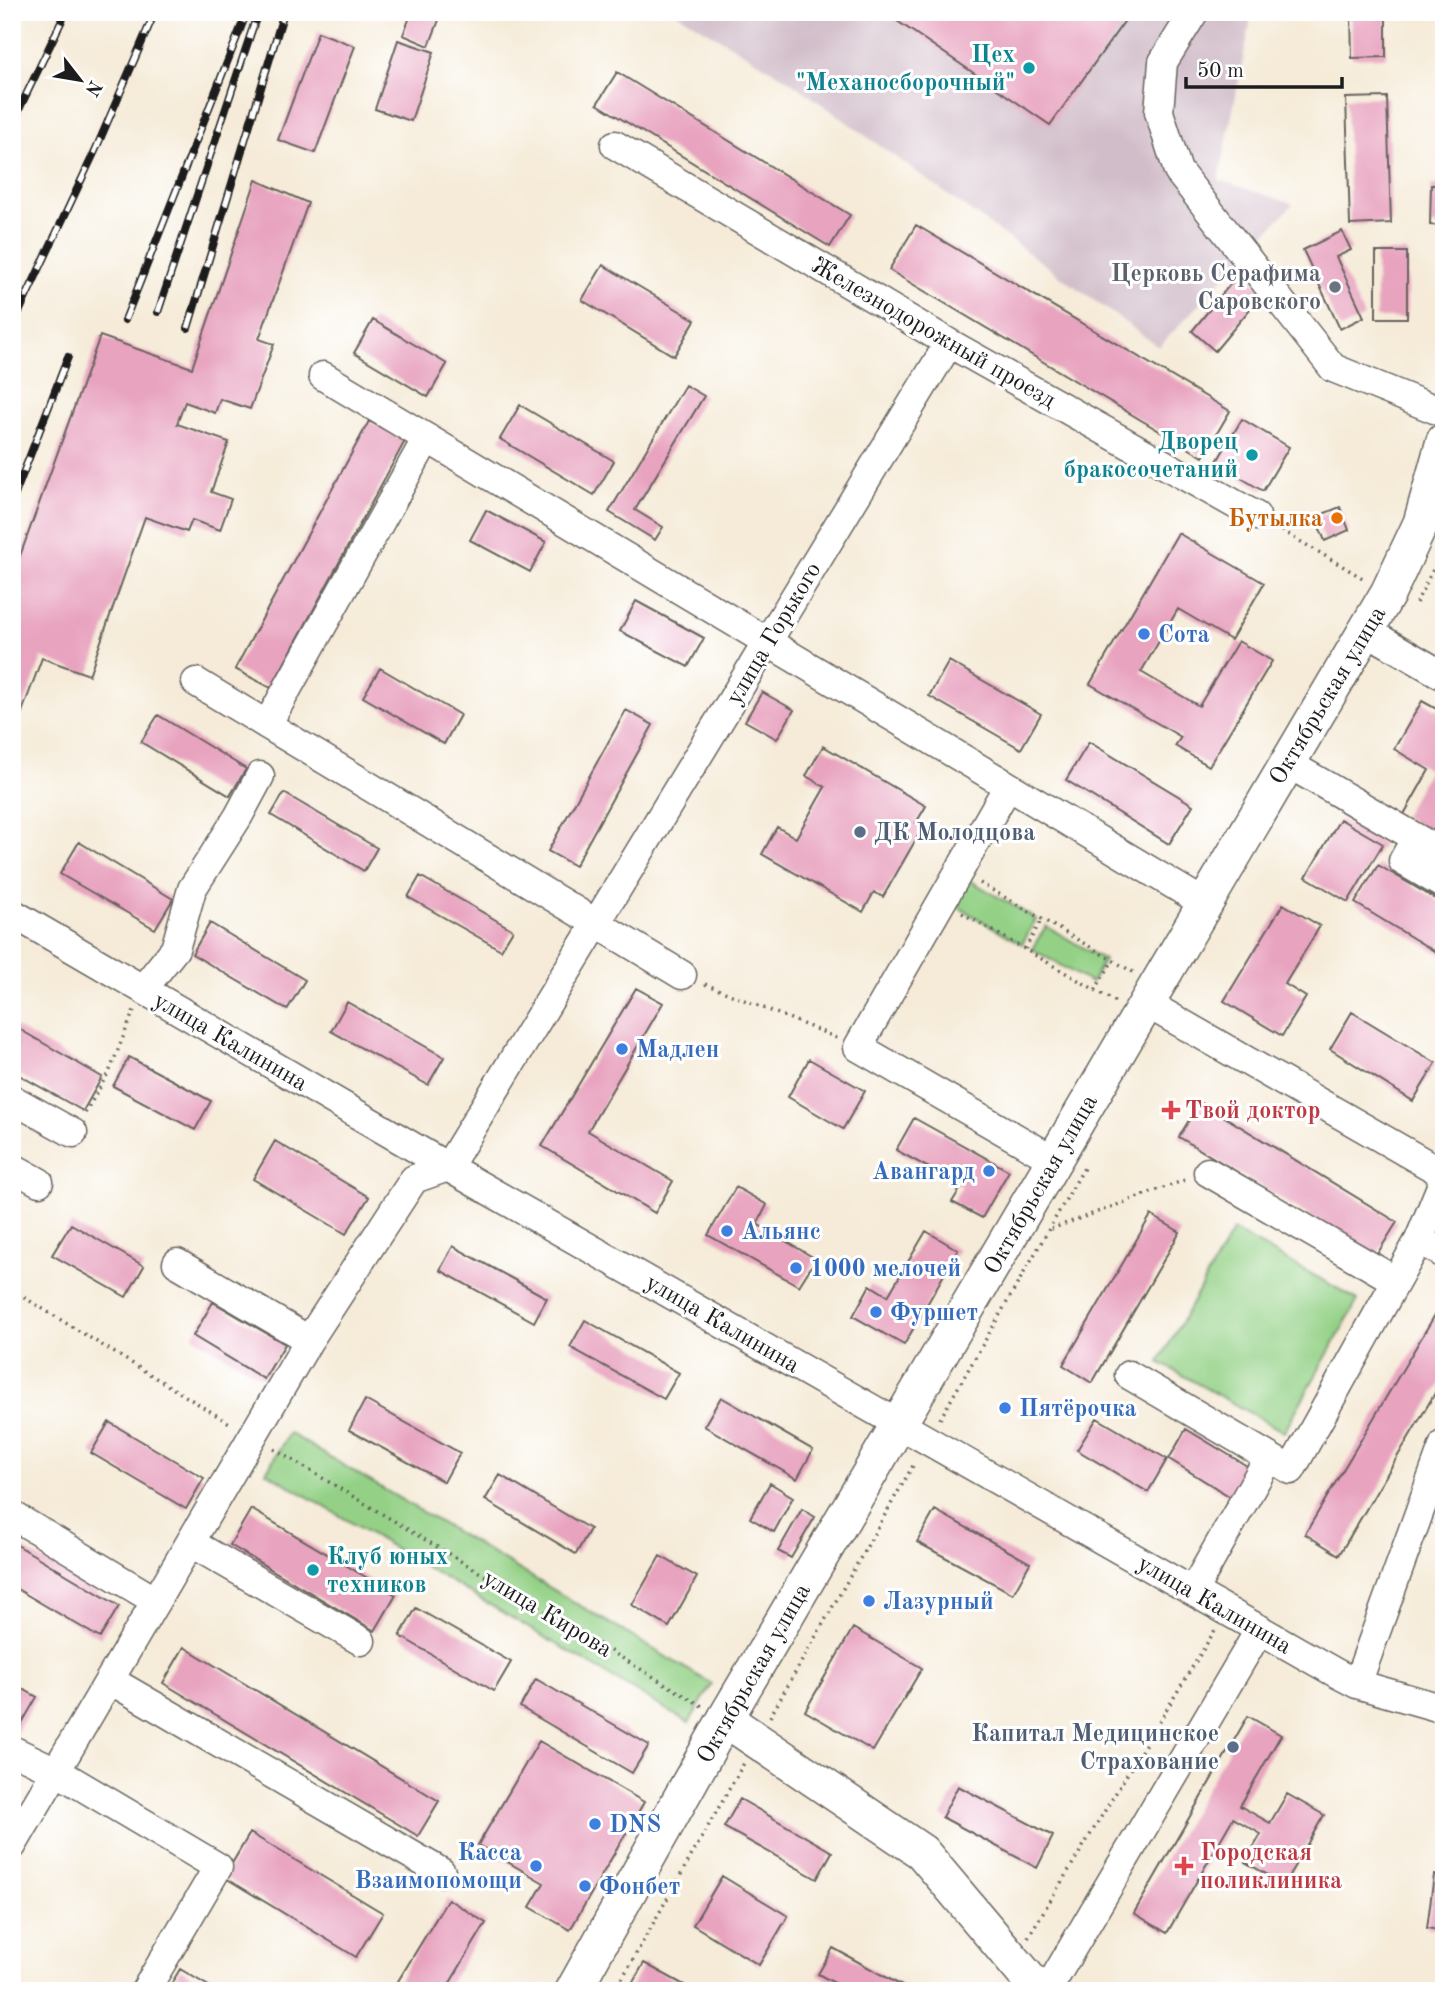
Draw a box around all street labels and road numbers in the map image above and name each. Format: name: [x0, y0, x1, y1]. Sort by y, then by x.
street label: Железнодорожный проезд: [807, 254, 1059, 414]
street label: улица Горького: [723, 559, 827, 709]
street label: Октябрьская улица: [1266, 603, 1391, 789]
street label: улица Калинина: [149, 989, 311, 1097]
street label: Октябрьская улица: [981, 1091, 1103, 1279]
street label: улица Калинина: [641, 1271, 803, 1379]
street label: улица Калинина: [1133, 1552, 1295, 1660]
street label: улица Кирова: [478, 1567, 616, 1663]
street label: Октябрьская улица: [694, 1580, 816, 1768]

